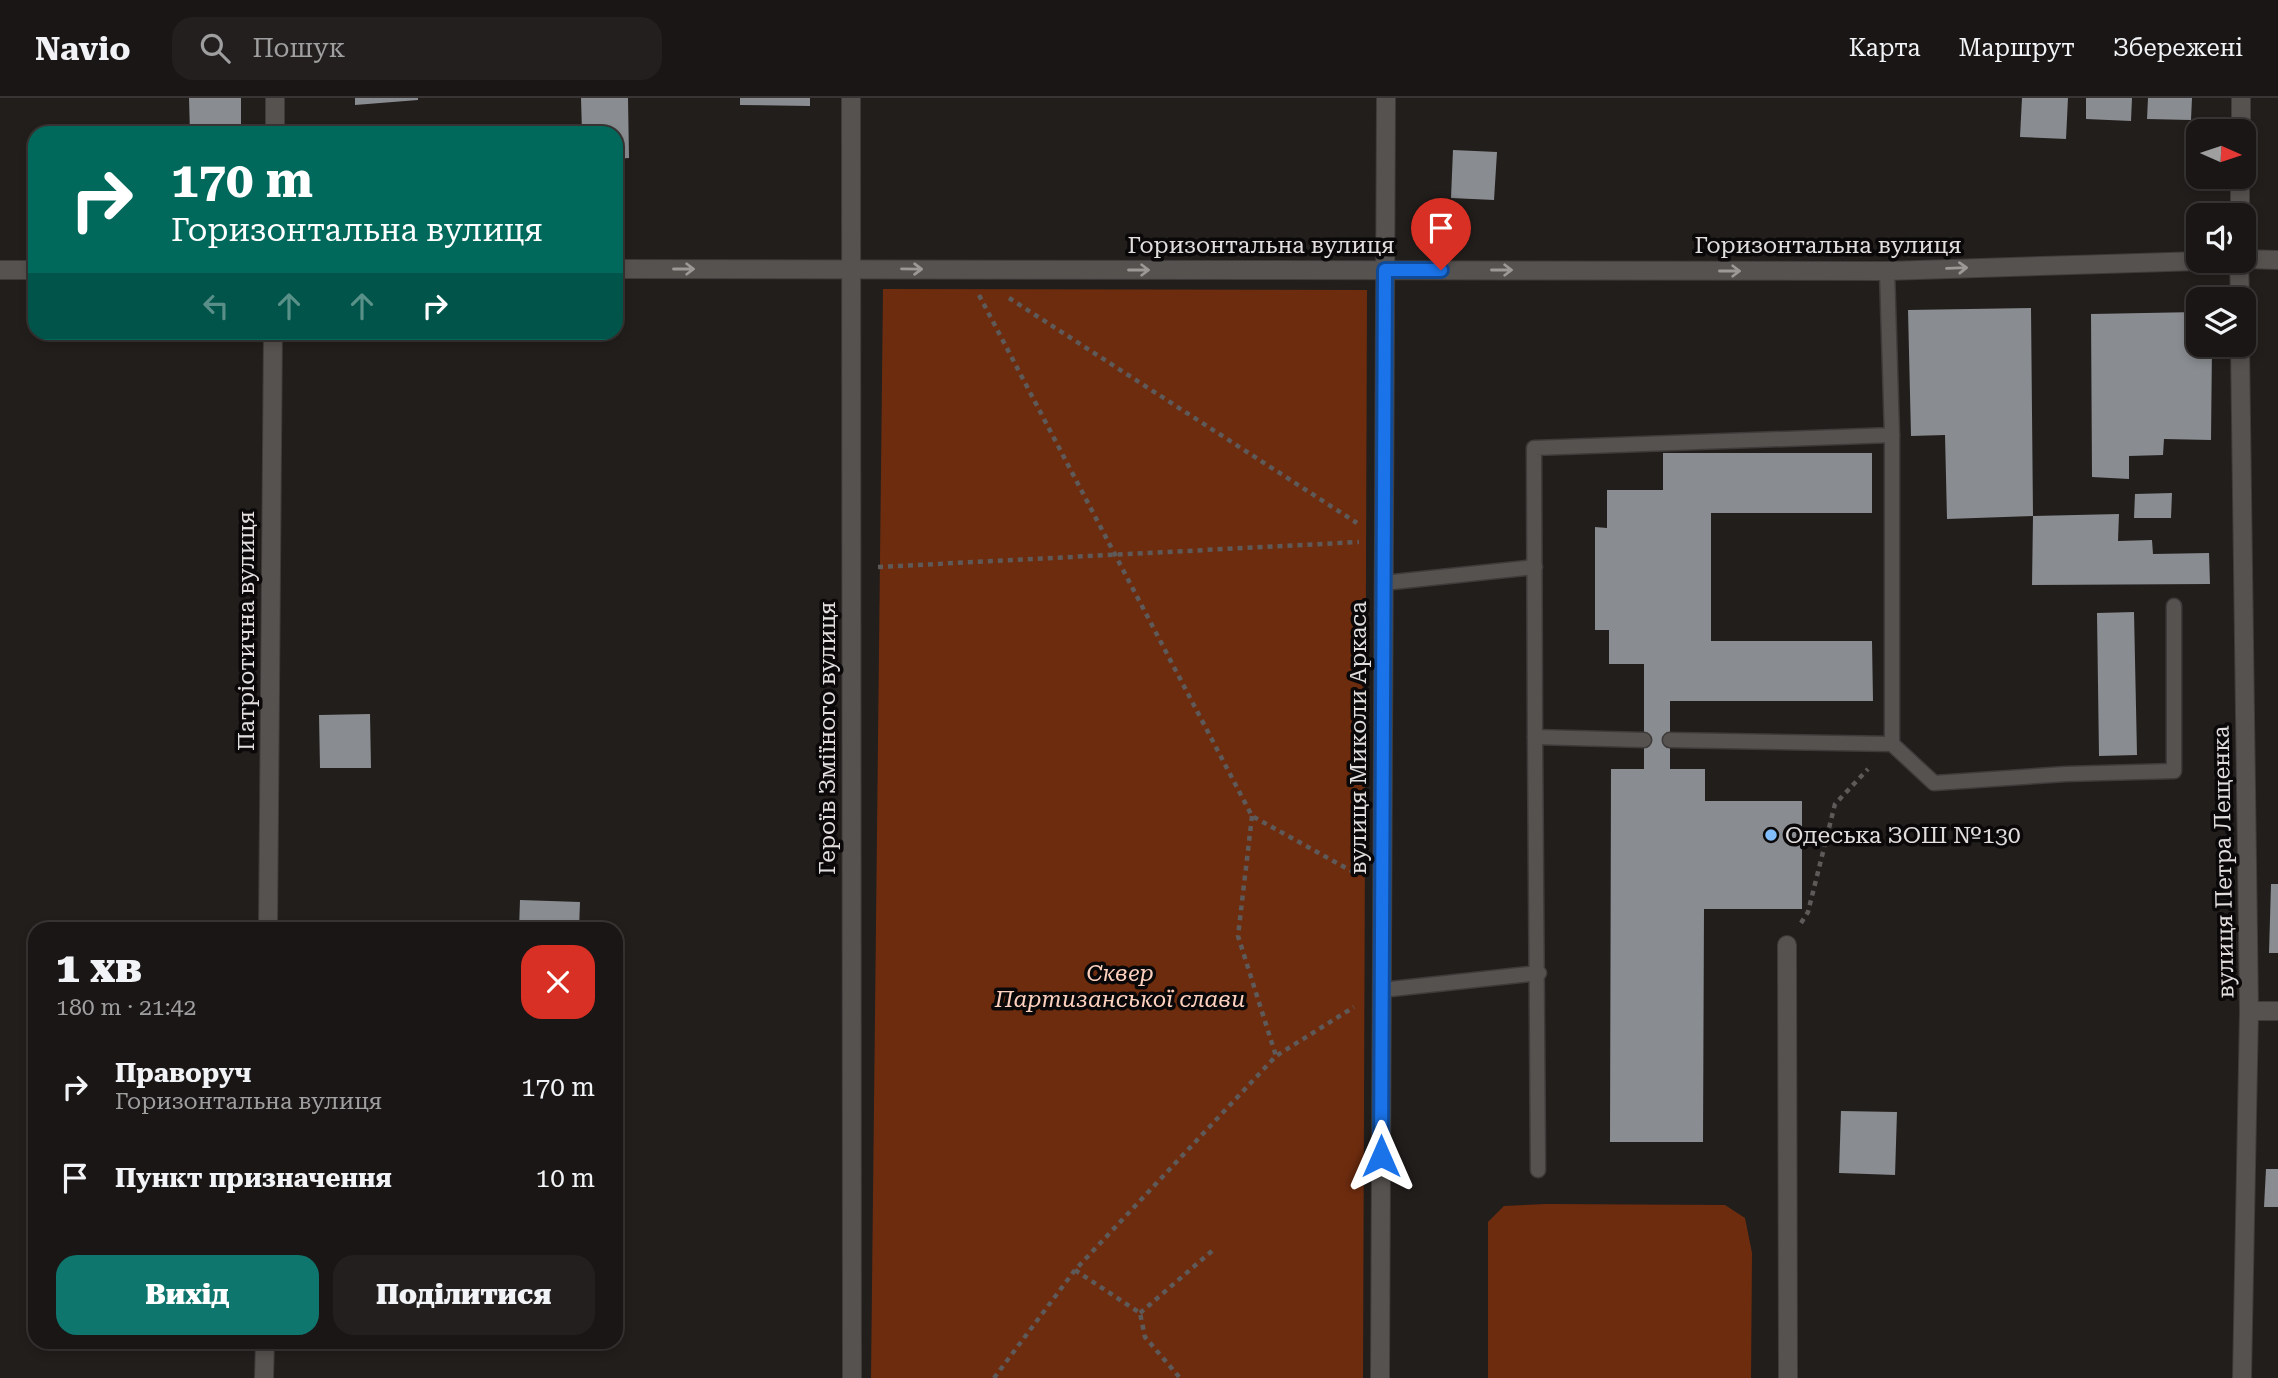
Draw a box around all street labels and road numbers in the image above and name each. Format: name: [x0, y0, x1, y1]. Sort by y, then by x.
street label: Горизонтальна вулиця: [1127, 232, 1395, 259]
street label: Горизонтальна вулиця: [1694, 232, 1962, 259]
street label: Патріотична вулиця: [233, 511, 260, 751]
street label: Героїв Зміїного вулиця: [814, 601, 841, 875]
street label: вулиця Миколи Аркаса: [1345, 601, 1372, 875]
street label: вулиця Петра Лещенка: [2208, 725, 2239, 999]

